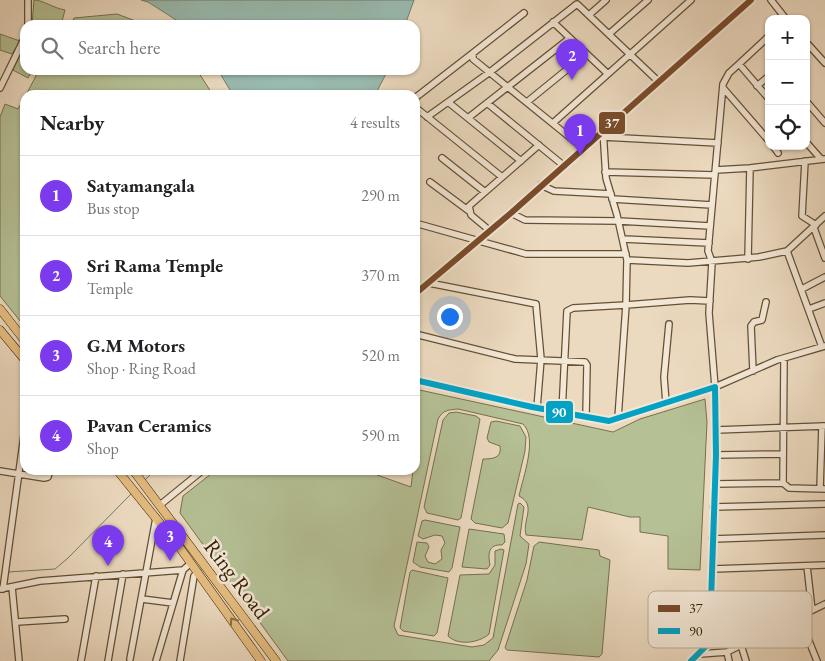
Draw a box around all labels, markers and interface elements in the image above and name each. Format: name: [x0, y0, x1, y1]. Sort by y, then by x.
map controls: [765, 15, 810, 150]
button: +: [765, 15, 810, 60]
search box: [20, 20, 420, 75]
icon: search: [38, 34, 66, 62]
text: Search here: [78, 35, 160, 60]
pin: 2: [556, 39, 588, 80]
button: −: [765, 60, 810, 105]
button: locate: [765, 105, 810, 150]
text: Nearby: [40, 109, 104, 136]
line badge: 37: [598, 111, 626, 135]
text: 4 results: [350, 112, 400, 133]
pin: 1: [564, 114, 596, 155]
text: 37: [605, 114, 620, 132]
text: Satyamangala: [87, 173, 195, 198]
text: 1: [52, 185, 60, 206]
text: 290 m: [361, 185, 400, 206]
text: Bus stop: [87, 198, 140, 219]
text: Sri Rama Temple: [87, 253, 223, 278]
text: 2: [52, 265, 60, 286]
text: 370 m: [361, 265, 400, 286]
text: Temple: [87, 278, 133, 299]
your location: [437, 304, 463, 330]
text: G.M Motors: [87, 333, 185, 358]
text: 3: [52, 345, 60, 366]
text: 520 m: [361, 345, 400, 366]
text: Shop · Ring Road: [87, 358, 196, 379]
line badge: 90: [545, 400, 574, 424]
text: 90: [552, 403, 567, 421]
text: Pavan Ceramics: [87, 413, 211, 438]
text: 4: [52, 425, 60, 446]
text: 590 m: [361, 425, 400, 446]
text: Shop: [87, 438, 119, 459]
pin: 3: [154, 520, 186, 561]
pin: 4: [92, 525, 124, 566]
street label: Ring Road: [198, 533, 277, 625]
legend: [648, 591, 812, 648]
text: 37: [689, 599, 703, 617]
one-way arrow: [230, 617, 239, 627]
text: 90: [689, 622, 703, 640]

